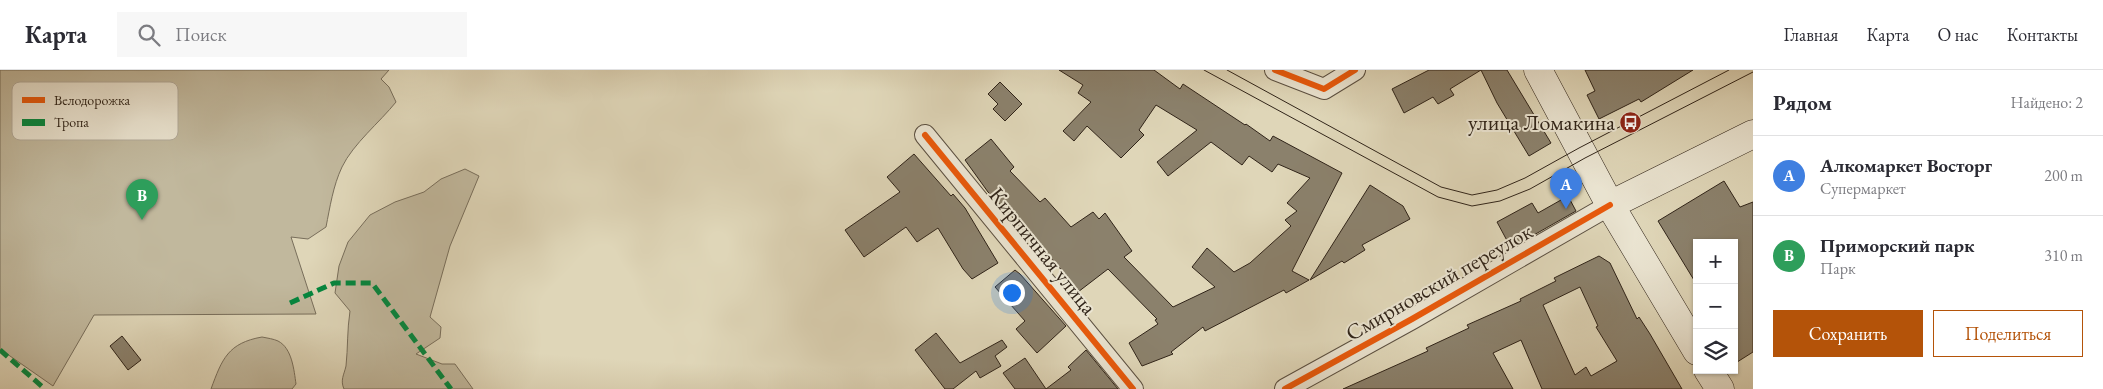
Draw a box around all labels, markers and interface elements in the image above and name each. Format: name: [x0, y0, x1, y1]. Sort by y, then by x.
search box: [117, 12, 467, 57]
text: Карта: [25, 19, 87, 50]
icon: search: [135, 21, 163, 49]
text: Поиск: [175, 22, 227, 47]
text: Главная: [1784, 23, 1838, 46]
text: Карта: [1866, 23, 1909, 46]
text: О нас: [1937, 23, 1979, 46]
text: Контакты: [2007, 23, 2078, 46]
legend: [12, 82, 178, 140]
text: Рядом: [1773, 89, 1832, 116]
text: Велодорожка: [54, 91, 130, 109]
text: Найдено: 2: [2011, 92, 2083, 113]
place label: улица Ломакина: [1468, 108, 1615, 137]
bus stop icon: улица Ломакина: [1619, 110, 1643, 134]
text: Тропа: [54, 113, 89, 131]
text: Алкомаркет Восторг: [1820, 153, 1992, 178]
text: A: [1783, 165, 1795, 186]
text: 200 m: [2044, 165, 2083, 186]
pin: A: [1550, 168, 1582, 209]
text: Супермаркет: [1820, 178, 1906, 199]
pin: B: [126, 179, 158, 220]
street label: Кирпичная улица: [983, 181, 1103, 321]
street label: Смирновский переулок: [1340, 216, 1538, 347]
text: Приморский парк: [1820, 233, 1975, 258]
map controls: [1693, 239, 1738, 374]
button: +: [1693, 239, 1738, 284]
text: B: [1784, 245, 1794, 266]
text: 310 m: [2044, 245, 2083, 266]
text: Парк: [1820, 258, 1856, 279]
your location: [999, 280, 1025, 306]
button: −: [1693, 284, 1738, 329]
button: Сохранить: [1773, 310, 1923, 357]
button: Поделиться: [1933, 310, 2083, 357]
button: layers: [1693, 329, 1738, 374]

